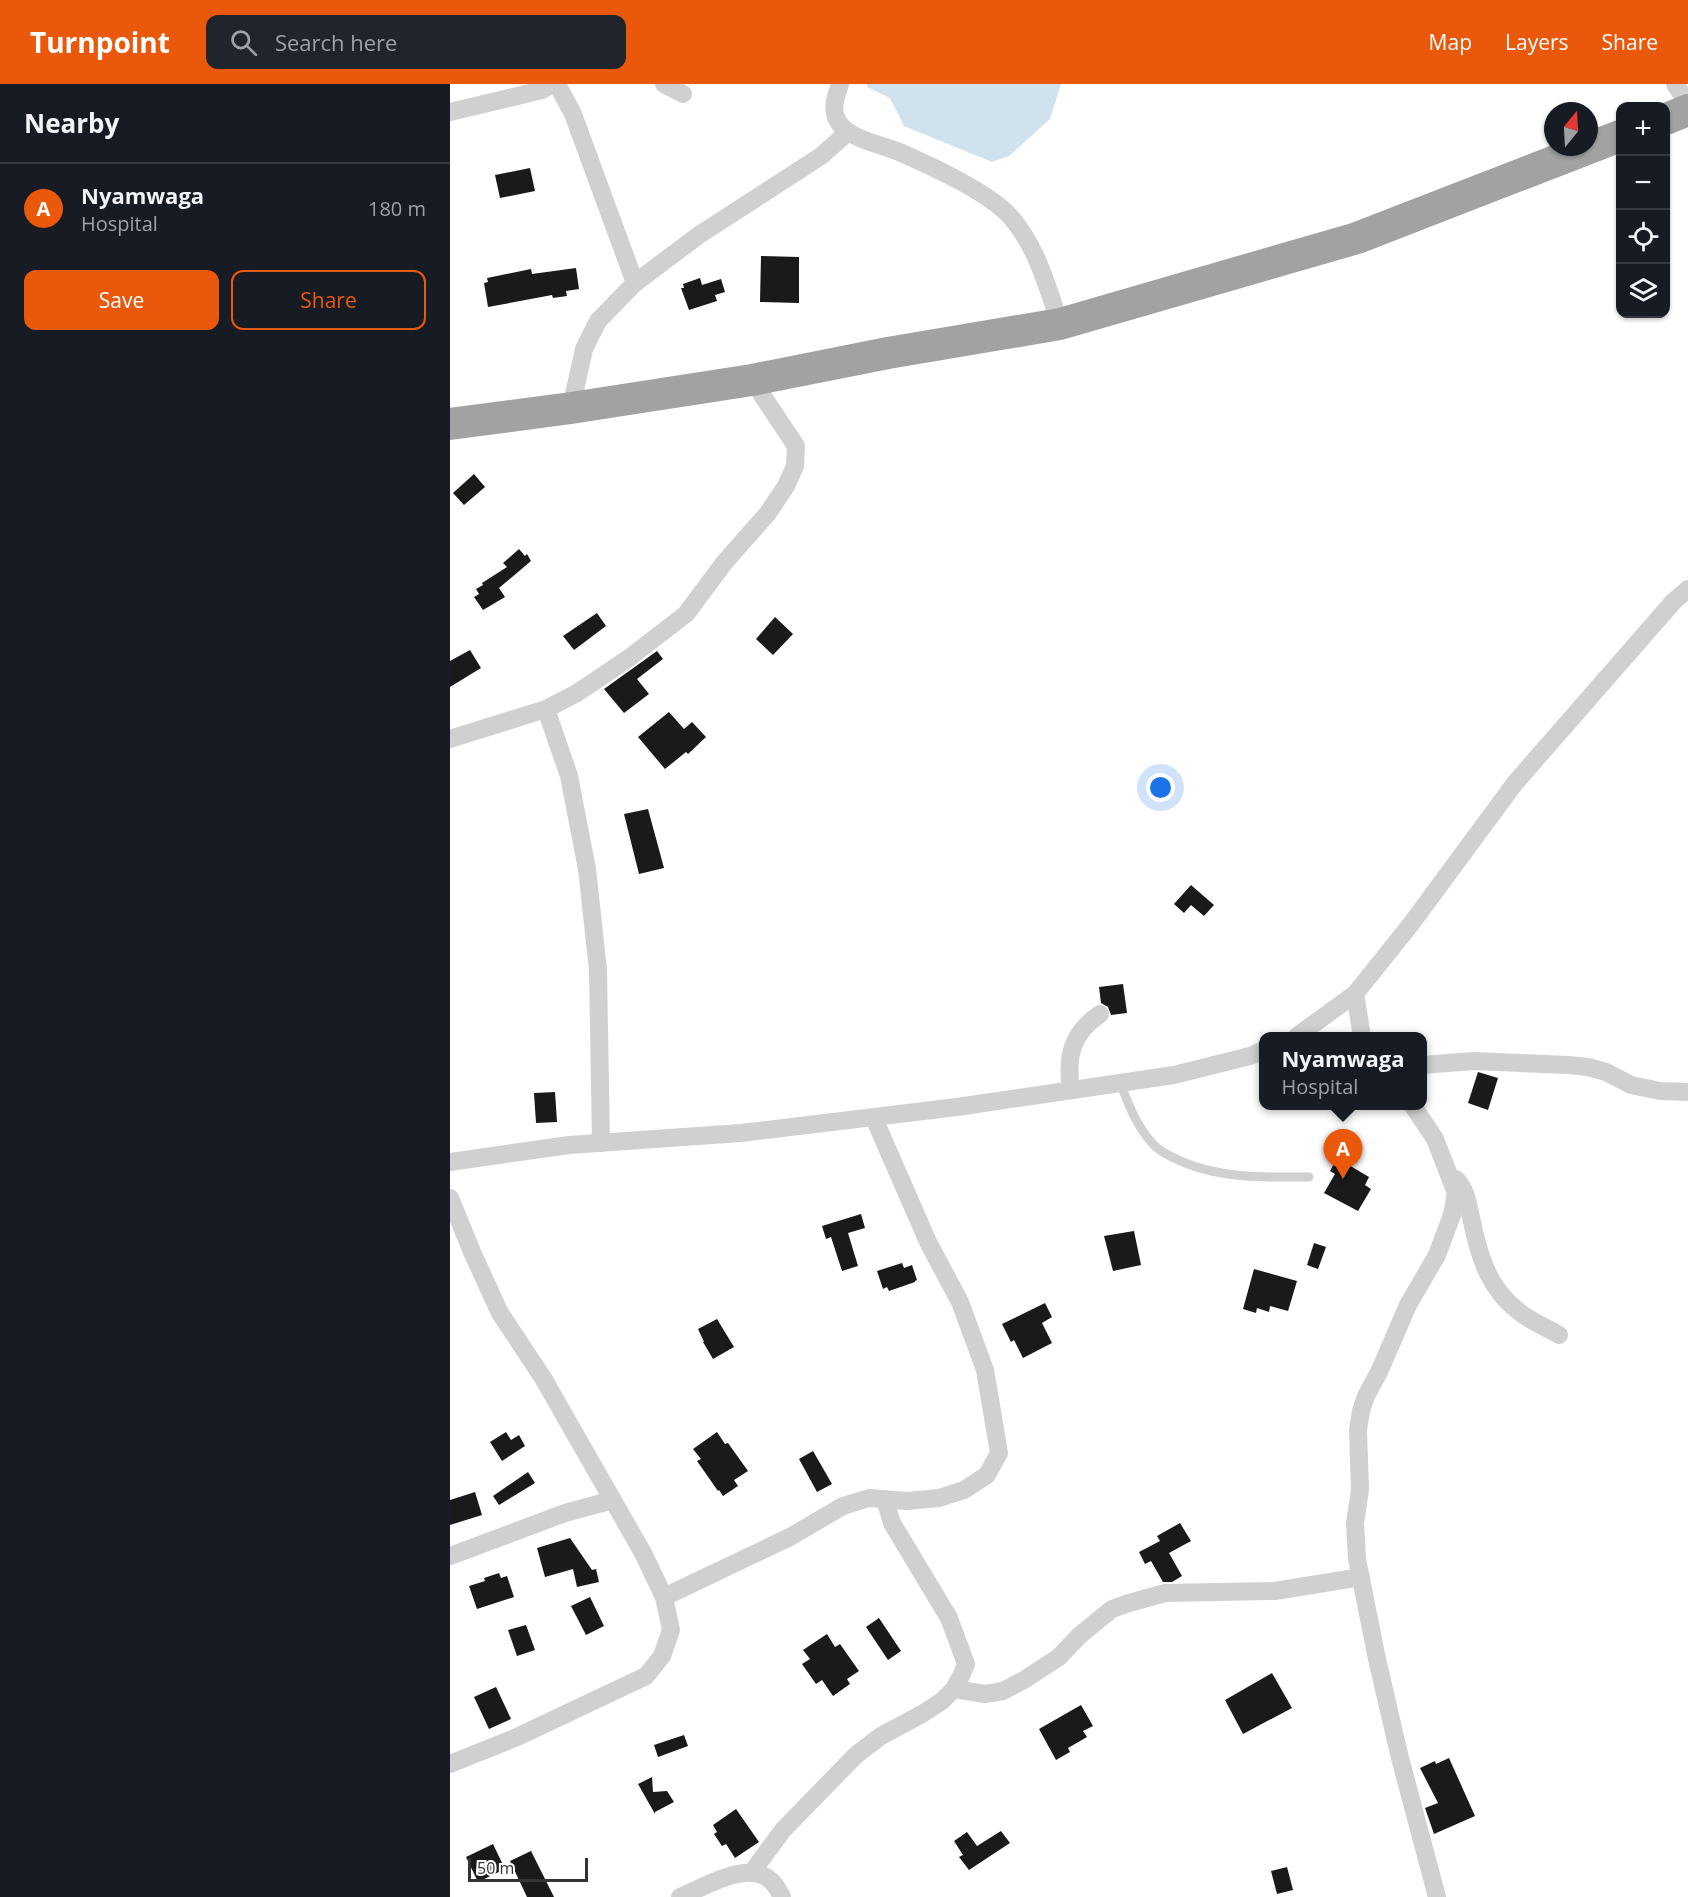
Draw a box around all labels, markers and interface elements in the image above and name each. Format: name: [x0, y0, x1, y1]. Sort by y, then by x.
search box: [206, 15, 626, 69]
text: Turnpoint: [30, 23, 170, 61]
icon: search: [227, 26, 260, 59]
text: Search here: [275, 27, 397, 57]
text: Map: [1429, 28, 1472, 56]
text: Layers: [1505, 28, 1569, 56]
text: Share: [1602, 28, 1658, 56]
north arrow: [1544, 102, 1598, 156]
map controls: [1616, 102, 1670, 318]
button: +: [1616, 102, 1670, 156]
text: Nearby: [24, 105, 119, 141]
button: −: [1616, 156, 1670, 210]
text: Nyamwaga: [81, 180, 204, 210]
text: A: [37, 195, 50, 222]
text: 180 m: [368, 195, 426, 222]
text: Hospital: [81, 210, 158, 237]
button: locate: [1616, 210, 1670, 264]
button: layers: [1616, 264, 1670, 318]
button: Save: [24, 270, 219, 330]
button: Share: [231, 270, 426, 330]
your location: [1146, 773, 1175, 802]
popup: [1259, 1032, 1427, 1110]
text: Nyamwaga: [1281, 1043, 1405, 1073]
text: Hospital: [1281, 1073, 1358, 1100]
pin: A: [1324, 1130, 1362, 1179]
scale bar: [468, 1855, 588, 1882]
text: 50 m: [477, 1857, 514, 1879]

